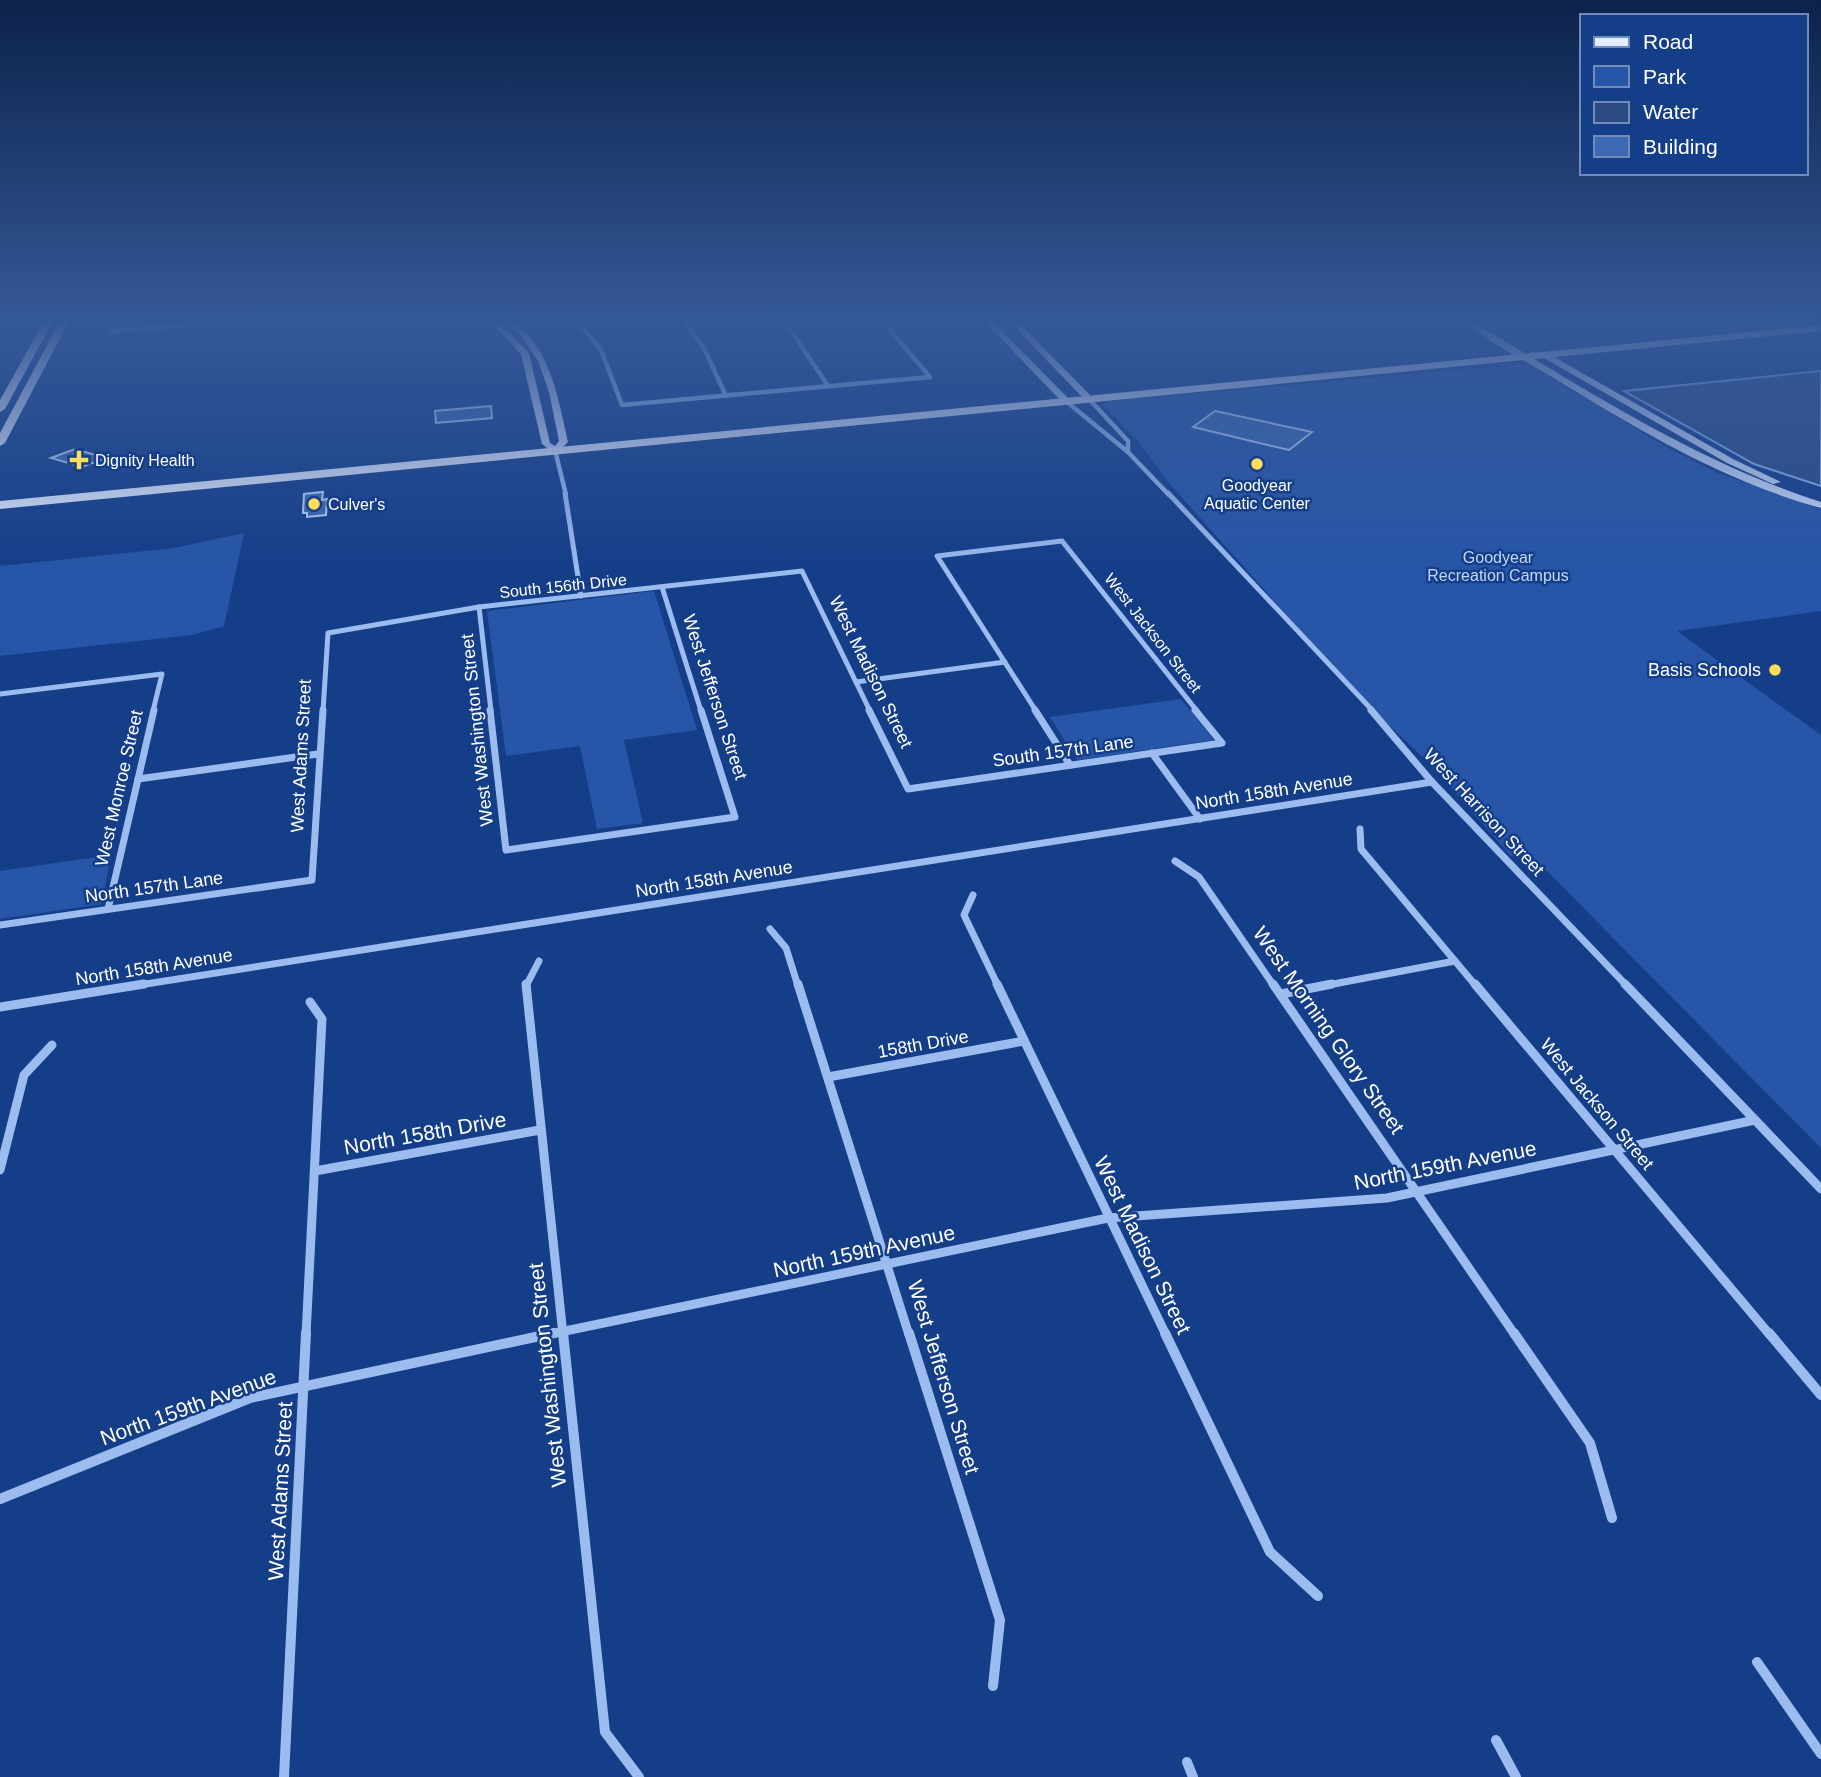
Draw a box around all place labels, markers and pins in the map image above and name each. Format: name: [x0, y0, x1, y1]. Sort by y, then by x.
marker: Dignity Health: [69, 450, 89, 470]
place label: Dignity Health: [95, 452, 195, 469]
marker: Goodyear Aquatic Center: [1249, 456, 1265, 472]
place label: Goodyear Aquatic Center: [1204, 477, 1311, 512]
marker: Culver's: [306, 496, 322, 512]
place label: Culver's: [328, 496, 385, 513]
place label: Basis Schools: [1648, 660, 1761, 680]
marker: Basis Schools: [1767, 662, 1783, 678]

